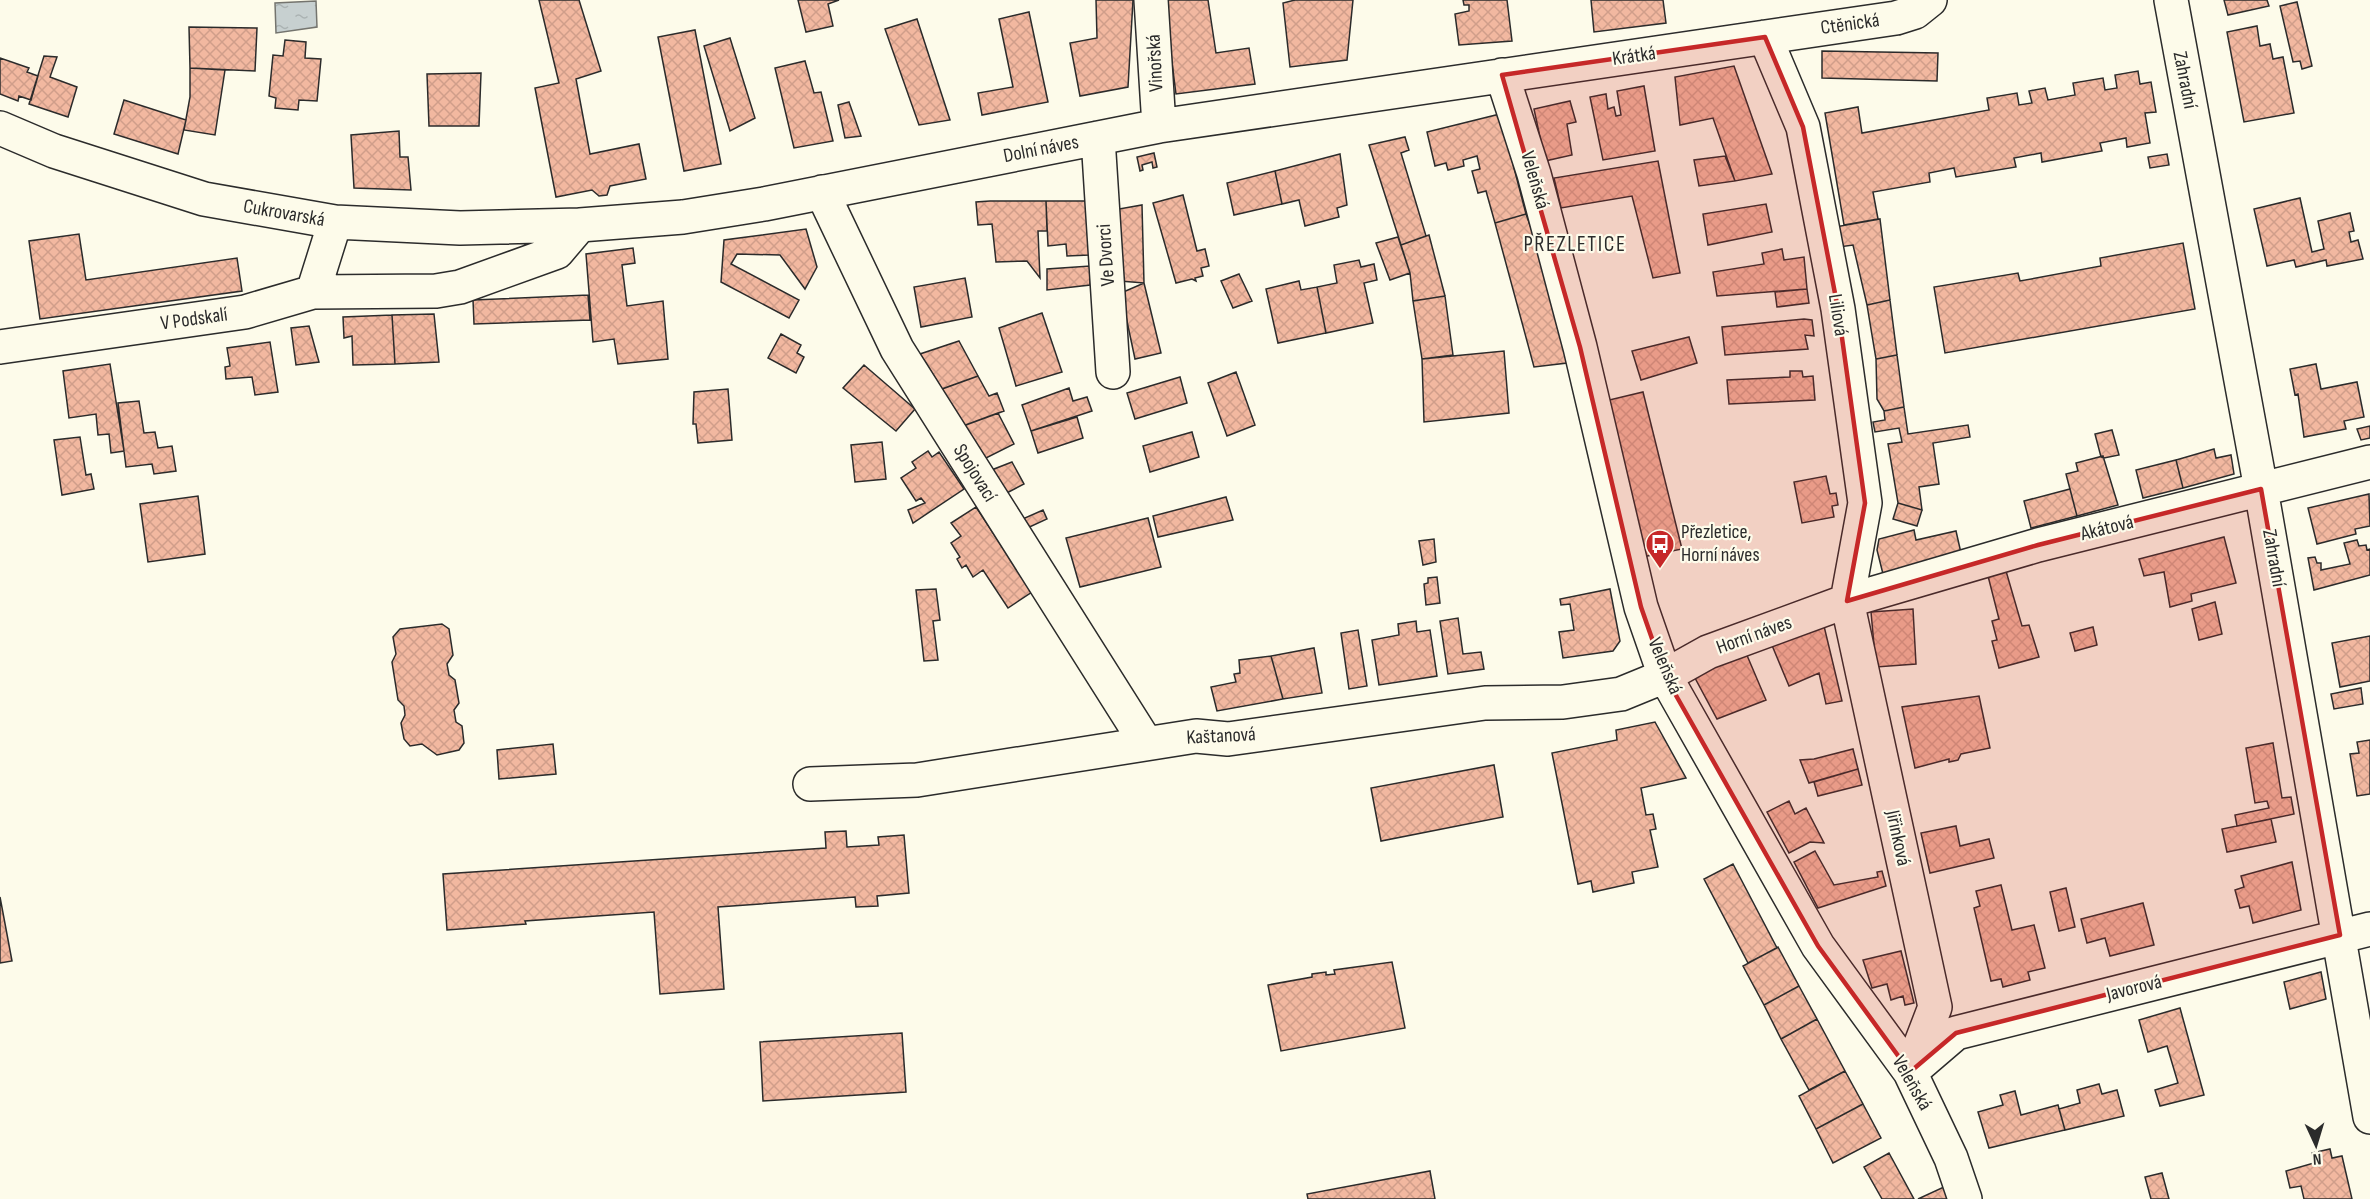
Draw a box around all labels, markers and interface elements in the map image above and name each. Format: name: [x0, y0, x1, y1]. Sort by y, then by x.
street label: Ctěnická: [1819, 8, 1881, 40]
street label: Vinořská: [1142, 34, 1168, 92]
street label: Krátká: [1611, 41, 1657, 71]
street label: Zahradní: [2168, 49, 2202, 111]
street label: Dolní náves: [1001, 130, 1081, 168]
street label: Veleňská: [1515, 148, 1555, 212]
street label: Cukrovarská: [241, 194, 327, 232]
street label: Ve Dvorci: [1092, 223, 1120, 287]
district label: PŘEZLETICE: [1524, 231, 1626, 258]
street label: Liliová: [1823, 292, 1853, 338]
street label: V Podskalí: [159, 302, 229, 336]
street label: Spojovací: [948, 440, 1002, 507]
street label: Akátová: [2077, 510, 2136, 546]
place label: Přezletice, Horní náves: [1681, 520, 1760, 567]
street label: Zahradní: [2257, 527, 2291, 589]
bus stop icon: Přezletice, Horní náves: [1644, 528, 1676, 570]
street label: Horní náves: [1713, 610, 1795, 660]
street label: Veleňská: [1642, 634, 1688, 698]
street label: Kaštanová: [1186, 722, 1256, 750]
street label: Jiřinková: [1880, 807, 1916, 868]
street label: Javorová: [2103, 970, 2164, 1007]
street label: Veleňská: [1887, 1051, 1937, 1115]
north arrow: [2286, 1115, 2346, 1175]
text: N: [2312, 1149, 2322, 1168]

